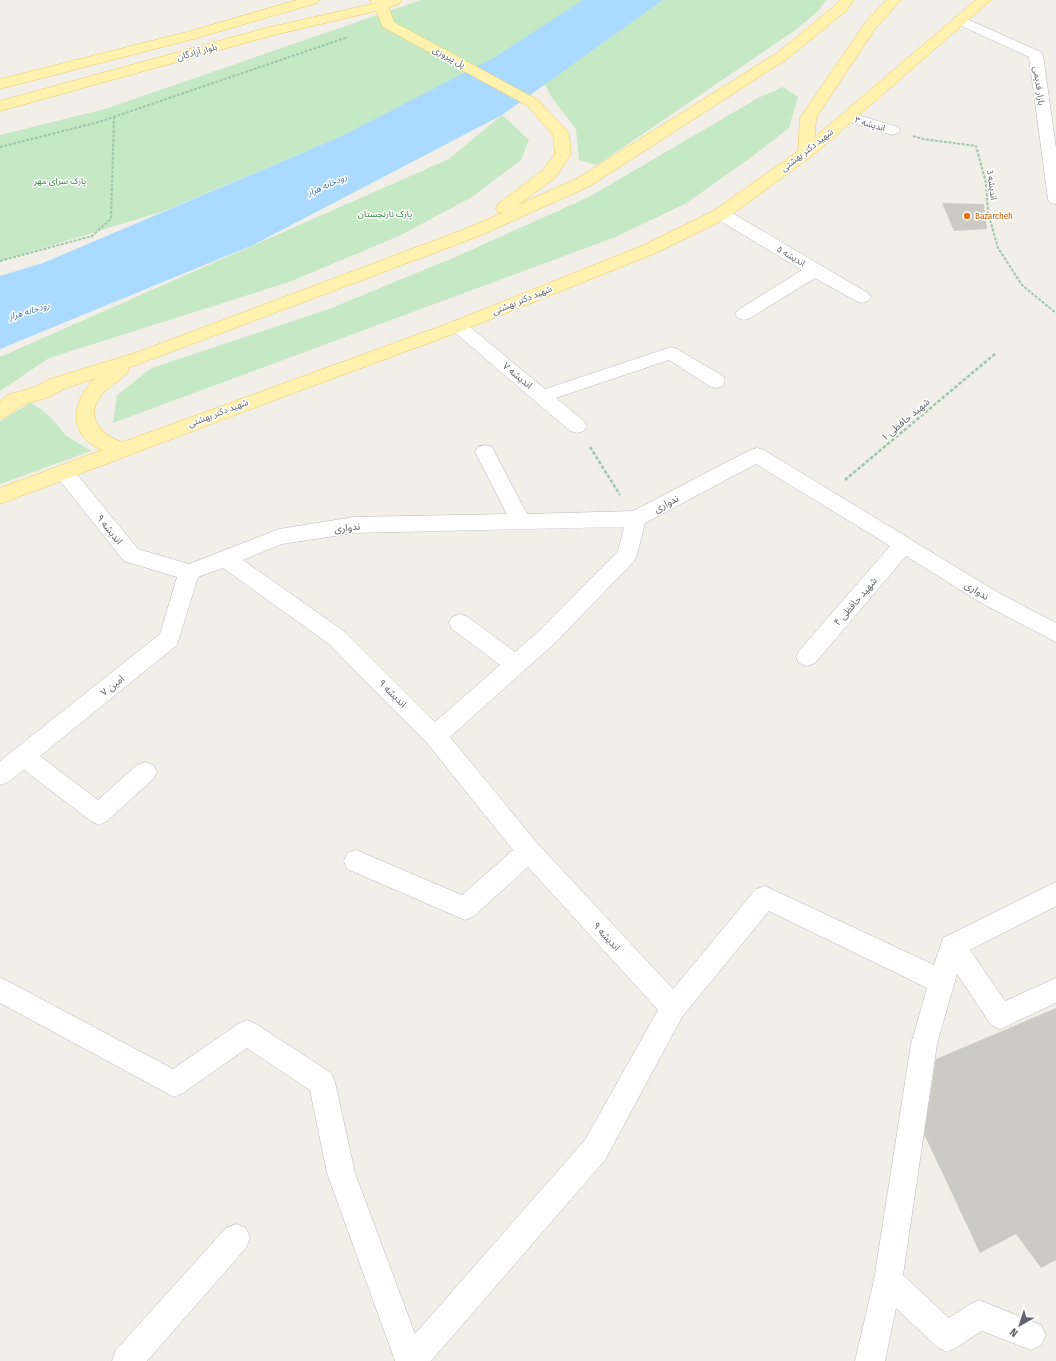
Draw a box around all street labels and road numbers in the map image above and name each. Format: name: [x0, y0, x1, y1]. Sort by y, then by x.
street label: بلوار آزادگان: [176, 42, 218, 63]
street label: پل پیروزی: [431, 44, 467, 71]
street label: بازار قدیمی: [1030, 66, 1047, 106]
street label: اندیشه ۳: [854, 115, 886, 133]
street label: شهید دکتر بهشتی: [779, 126, 836, 174]
street label: اندیشه 3: [985, 169, 999, 201]
street label: اندیشه ۵: [775, 244, 807, 268]
street label: شهید دکتر بهشتی: [491, 283, 554, 317]
street label: اندیشه ۷: [500, 360, 535, 392]
street label: شهید حافظی ۱: [879, 396, 933, 444]
street label: شهید دکتر بهشتی: [187, 397, 250, 430]
street label: ندواری: [652, 492, 681, 515]
street label: اندیشه ۹: [94, 512, 125, 547]
street label: ندواری: [333, 520, 361, 536]
street label: شهید حافظی ۴: [832, 575, 880, 628]
street label: ندواری: [962, 579, 991, 603]
street label: امین ۷: [98, 673, 127, 699]
street label: اندیشه ۹: [376, 677, 409, 710]
street label: اندیشه ۹: [590, 920, 623, 954]

